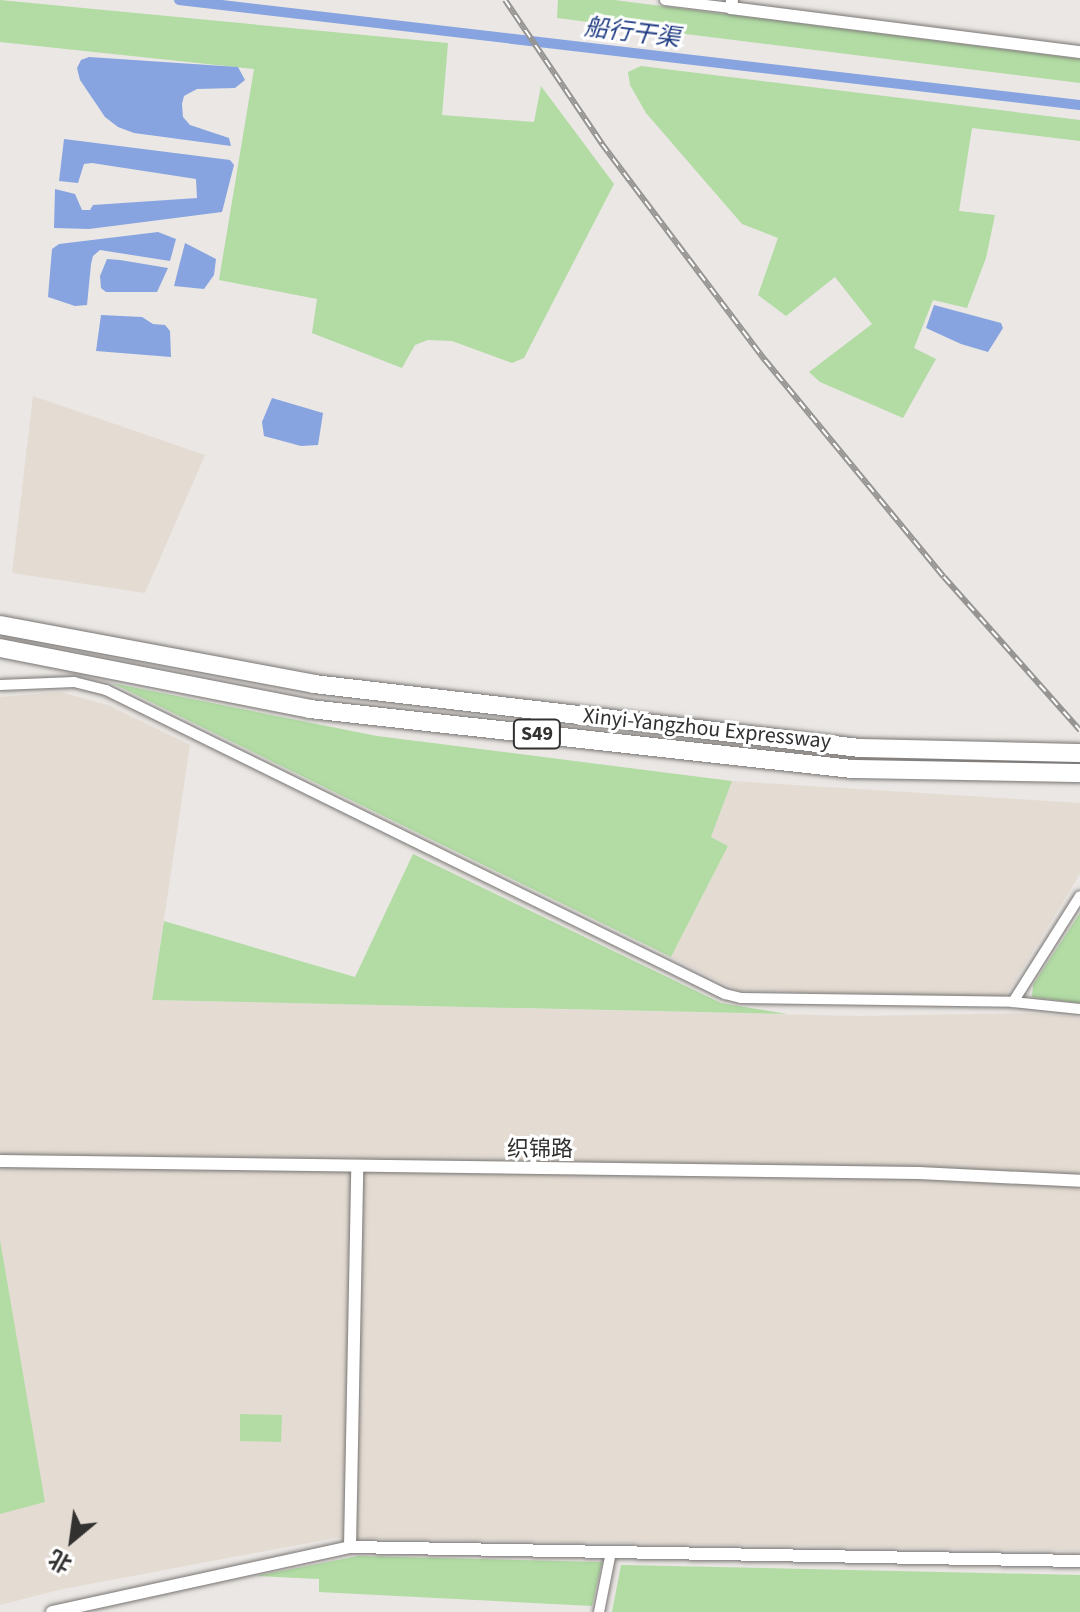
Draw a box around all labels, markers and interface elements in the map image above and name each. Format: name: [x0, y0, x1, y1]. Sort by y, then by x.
water label: 船行干渠: [583, 13, 681, 53]
street label: Xinyi-Yangzhou Expressway: [582, 703, 832, 755]
road number: S49: [511, 718, 563, 750]
street label: 织锦路: [507, 1137, 573, 1163]
north arrow: [32, 1500, 112, 1580]
text: 北: [43, 1542, 78, 1580]

